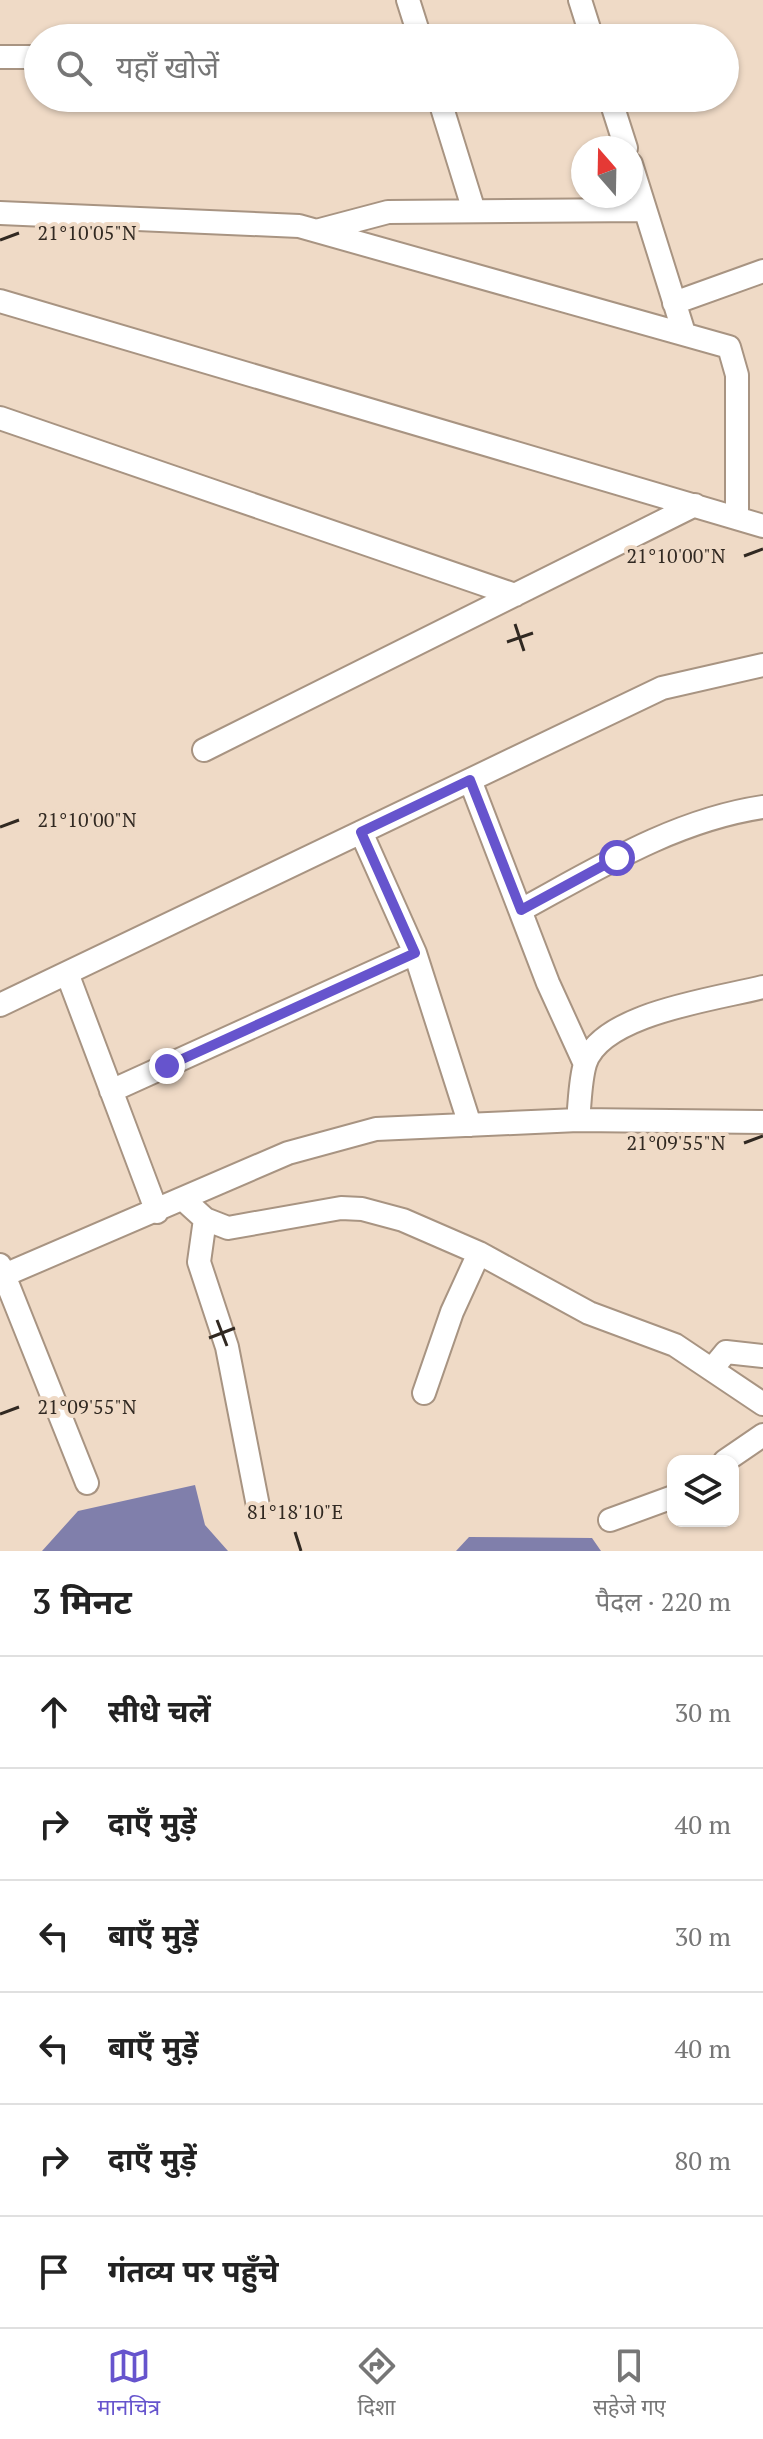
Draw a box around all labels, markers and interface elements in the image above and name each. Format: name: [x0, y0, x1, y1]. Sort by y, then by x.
search box: [24, 24, 739, 112]
icon: search: [52, 46, 96, 90]
text: यहाँ खोजें: [116, 47, 219, 87]
north arrow: [571, 136, 643, 208]
text: 21°10'05"N: [37, 219, 137, 246]
text: 21°10'00"N: [626, 542, 726, 569]
text: 21°10'00"N: [37, 806, 137, 833]
route start: [599, 840, 635, 876]
route end: [149, 1048, 185, 1084]
text: 21°09'55"N: [626, 1129, 726, 1156]
text: 21°09'55"N: [37, 1393, 137, 1420]
map controls: [667, 1455, 739, 1527]
button: layers: [667, 1455, 739, 1527]
text: 81°18'10"E: [247, 1498, 343, 1525]
text: 3 मिनट: [32, 1579, 132, 1624]
text: पैदल · 220 m: [596, 1584, 731, 1618]
icon: ahead: [32, 1690, 76, 1734]
text: सीधे चलें: [108, 1691, 211, 1731]
text: 30 m: [675, 1695, 731, 1729]
icon: right: [32, 1802, 76, 1846]
text: दाएँ मुड़ें: [108, 1803, 197, 1843]
text: 40 m: [675, 1807, 731, 1841]
icon: left: [32, 1914, 76, 1958]
text: बाएँ मुड़ें: [108, 1915, 198, 1955]
text: 30 m: [675, 1919, 731, 1953]
icon: left: [32, 2026, 76, 2070]
text: बाएँ मुड़ें: [108, 2027, 198, 2067]
text: 40 m: [675, 2031, 731, 2065]
icon: right: [32, 2138, 76, 2182]
text: दाएँ मुड़ें: [108, 2139, 197, 2179]
text: 80 m: [675, 2143, 731, 2177]
icon: arrive: [32, 2250, 76, 2294]
text: गंतव्य पर पहुँचे: [108, 2251, 278, 2291]
tab: मानचित्र: [97, 2344, 160, 2424]
tab: दिशा: [355, 2344, 399, 2424]
tab: सहेजे गए: [593, 2344, 666, 2424]

